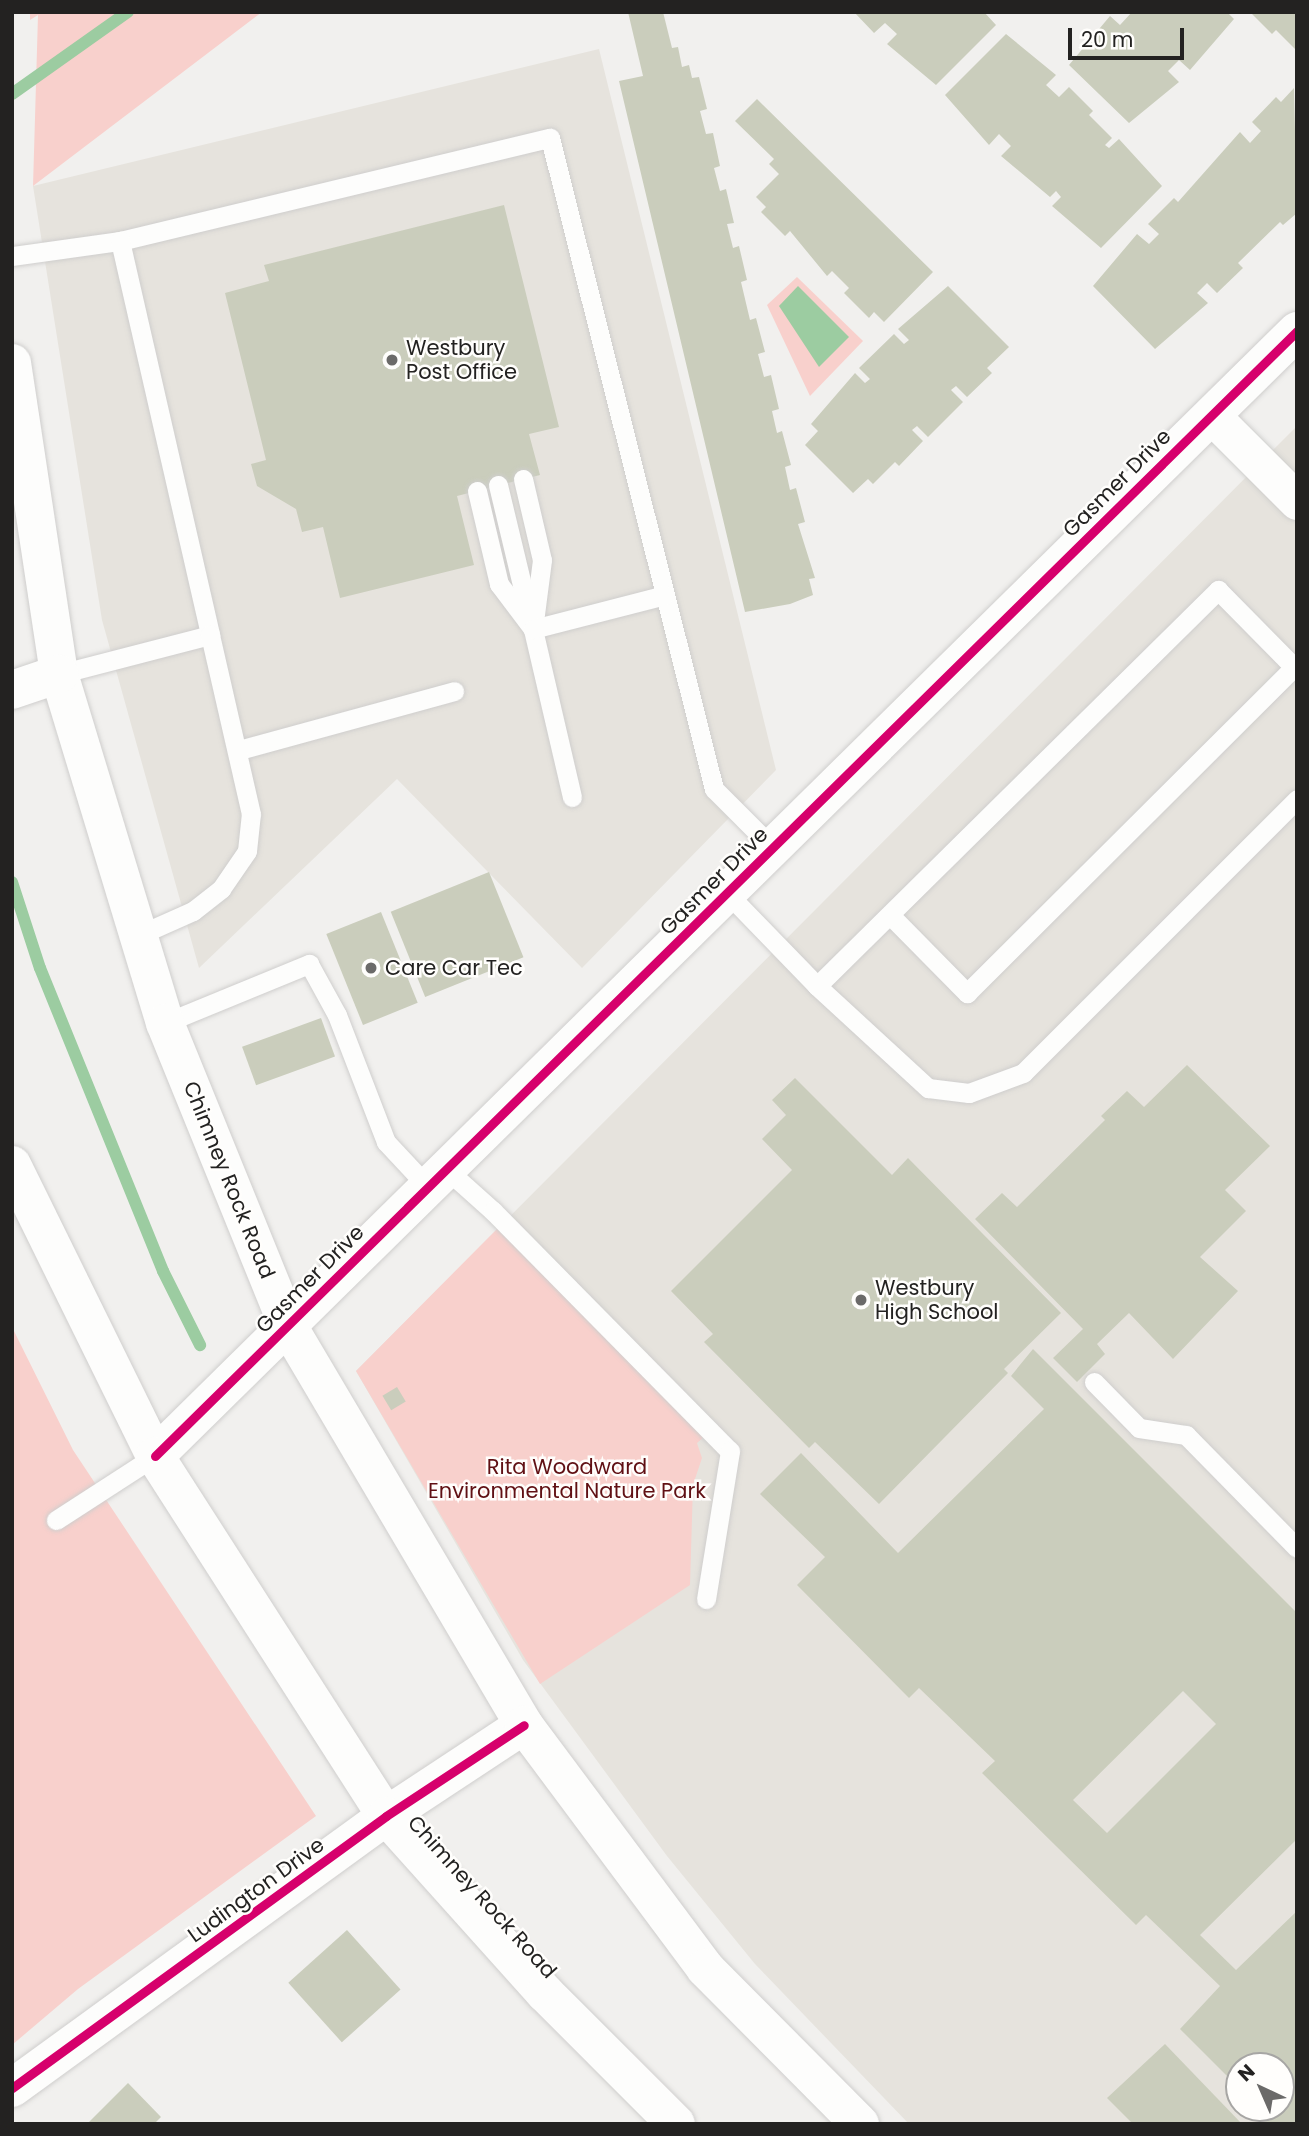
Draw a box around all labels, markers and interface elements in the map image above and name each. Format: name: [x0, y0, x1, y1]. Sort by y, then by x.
scale bar: [1071, 14, 1186, 58]
text: 20 m: [1081, 25, 1134, 54]
place label: Westbury Post Office: [406, 335, 517, 385]
marker: Westbury Post Office: [384, 352, 400, 368]
street label: Gasmer Drive: [1058, 424, 1176, 542]
street label: Gasmer Drive: [655, 822, 773, 940]
place label: Care Car Tec: [385, 955, 523, 981]
marker: Care Car Tec: [363, 960, 379, 976]
street label: Chimney Rock Road: [178, 1078, 280, 1282]
street label: Gasmer Drive: [251, 1220, 369, 1338]
place label: Westbury High School: [875, 1275, 999, 1325]
marker: Westbury High School: [853, 1292, 869, 1308]
park label: Rita Woodward Environmental Nature Park: [428, 1454, 706, 1504]
street label: Chimney Rock Road: [402, 1810, 562, 1984]
street label: Ludington Drive: [183, 1832, 329, 1948]
north arrow: [1225, 2052, 1295, 2122]
text: N: [1232, 2058, 1261, 2088]

